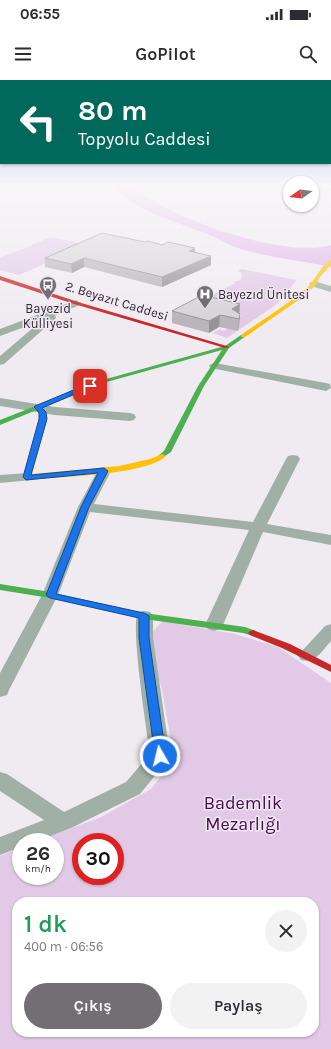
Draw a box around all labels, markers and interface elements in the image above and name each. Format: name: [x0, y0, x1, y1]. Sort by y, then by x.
text: 06:55: [20, 5, 60, 23]
icon: menu: [12, 43, 34, 65]
text: GoPilot: [135, 43, 196, 65]
icon: search: [297, 43, 319, 65]
text: 80 m: [78, 94, 147, 127]
icon: left: [12, 96, 64, 148]
text: Topyolu Caddesi: [78, 128, 211, 150]
north arrow: [283, 176, 319, 212]
map controls: [283, 176, 319, 212]
bus stop icon: Bayezid Külliyesi: [38, 275, 58, 300]
street label: 2. Beyazıt Caddesi: [64, 278, 170, 324]
hospital icon: Bayezıd Ünitesi: [195, 284, 215, 309]
place label: Bayezıd Ünitesi: [218, 286, 309, 302]
place label: Bayezid Külliyesi: [23, 301, 73, 331]
pin: [73, 369, 107, 403]
icon: arrive: [79, 375, 101, 397]
position arrow: [139, 735, 181, 777]
park label: Bademlik Mezarlığı: [204, 792, 282, 835]
speed limit sign: 30: [72, 833, 124, 885]
text: 26: [26, 842, 50, 865]
text: km/h: [25, 863, 51, 875]
text: 1 dk: [24, 910, 67, 938]
button: close: [265, 910, 307, 952]
text: 400 m · 06:56: [24, 939, 103, 954]
button: Çıkış: [24, 983, 162, 1029]
button: Paylaş: [170, 983, 307, 1029]

